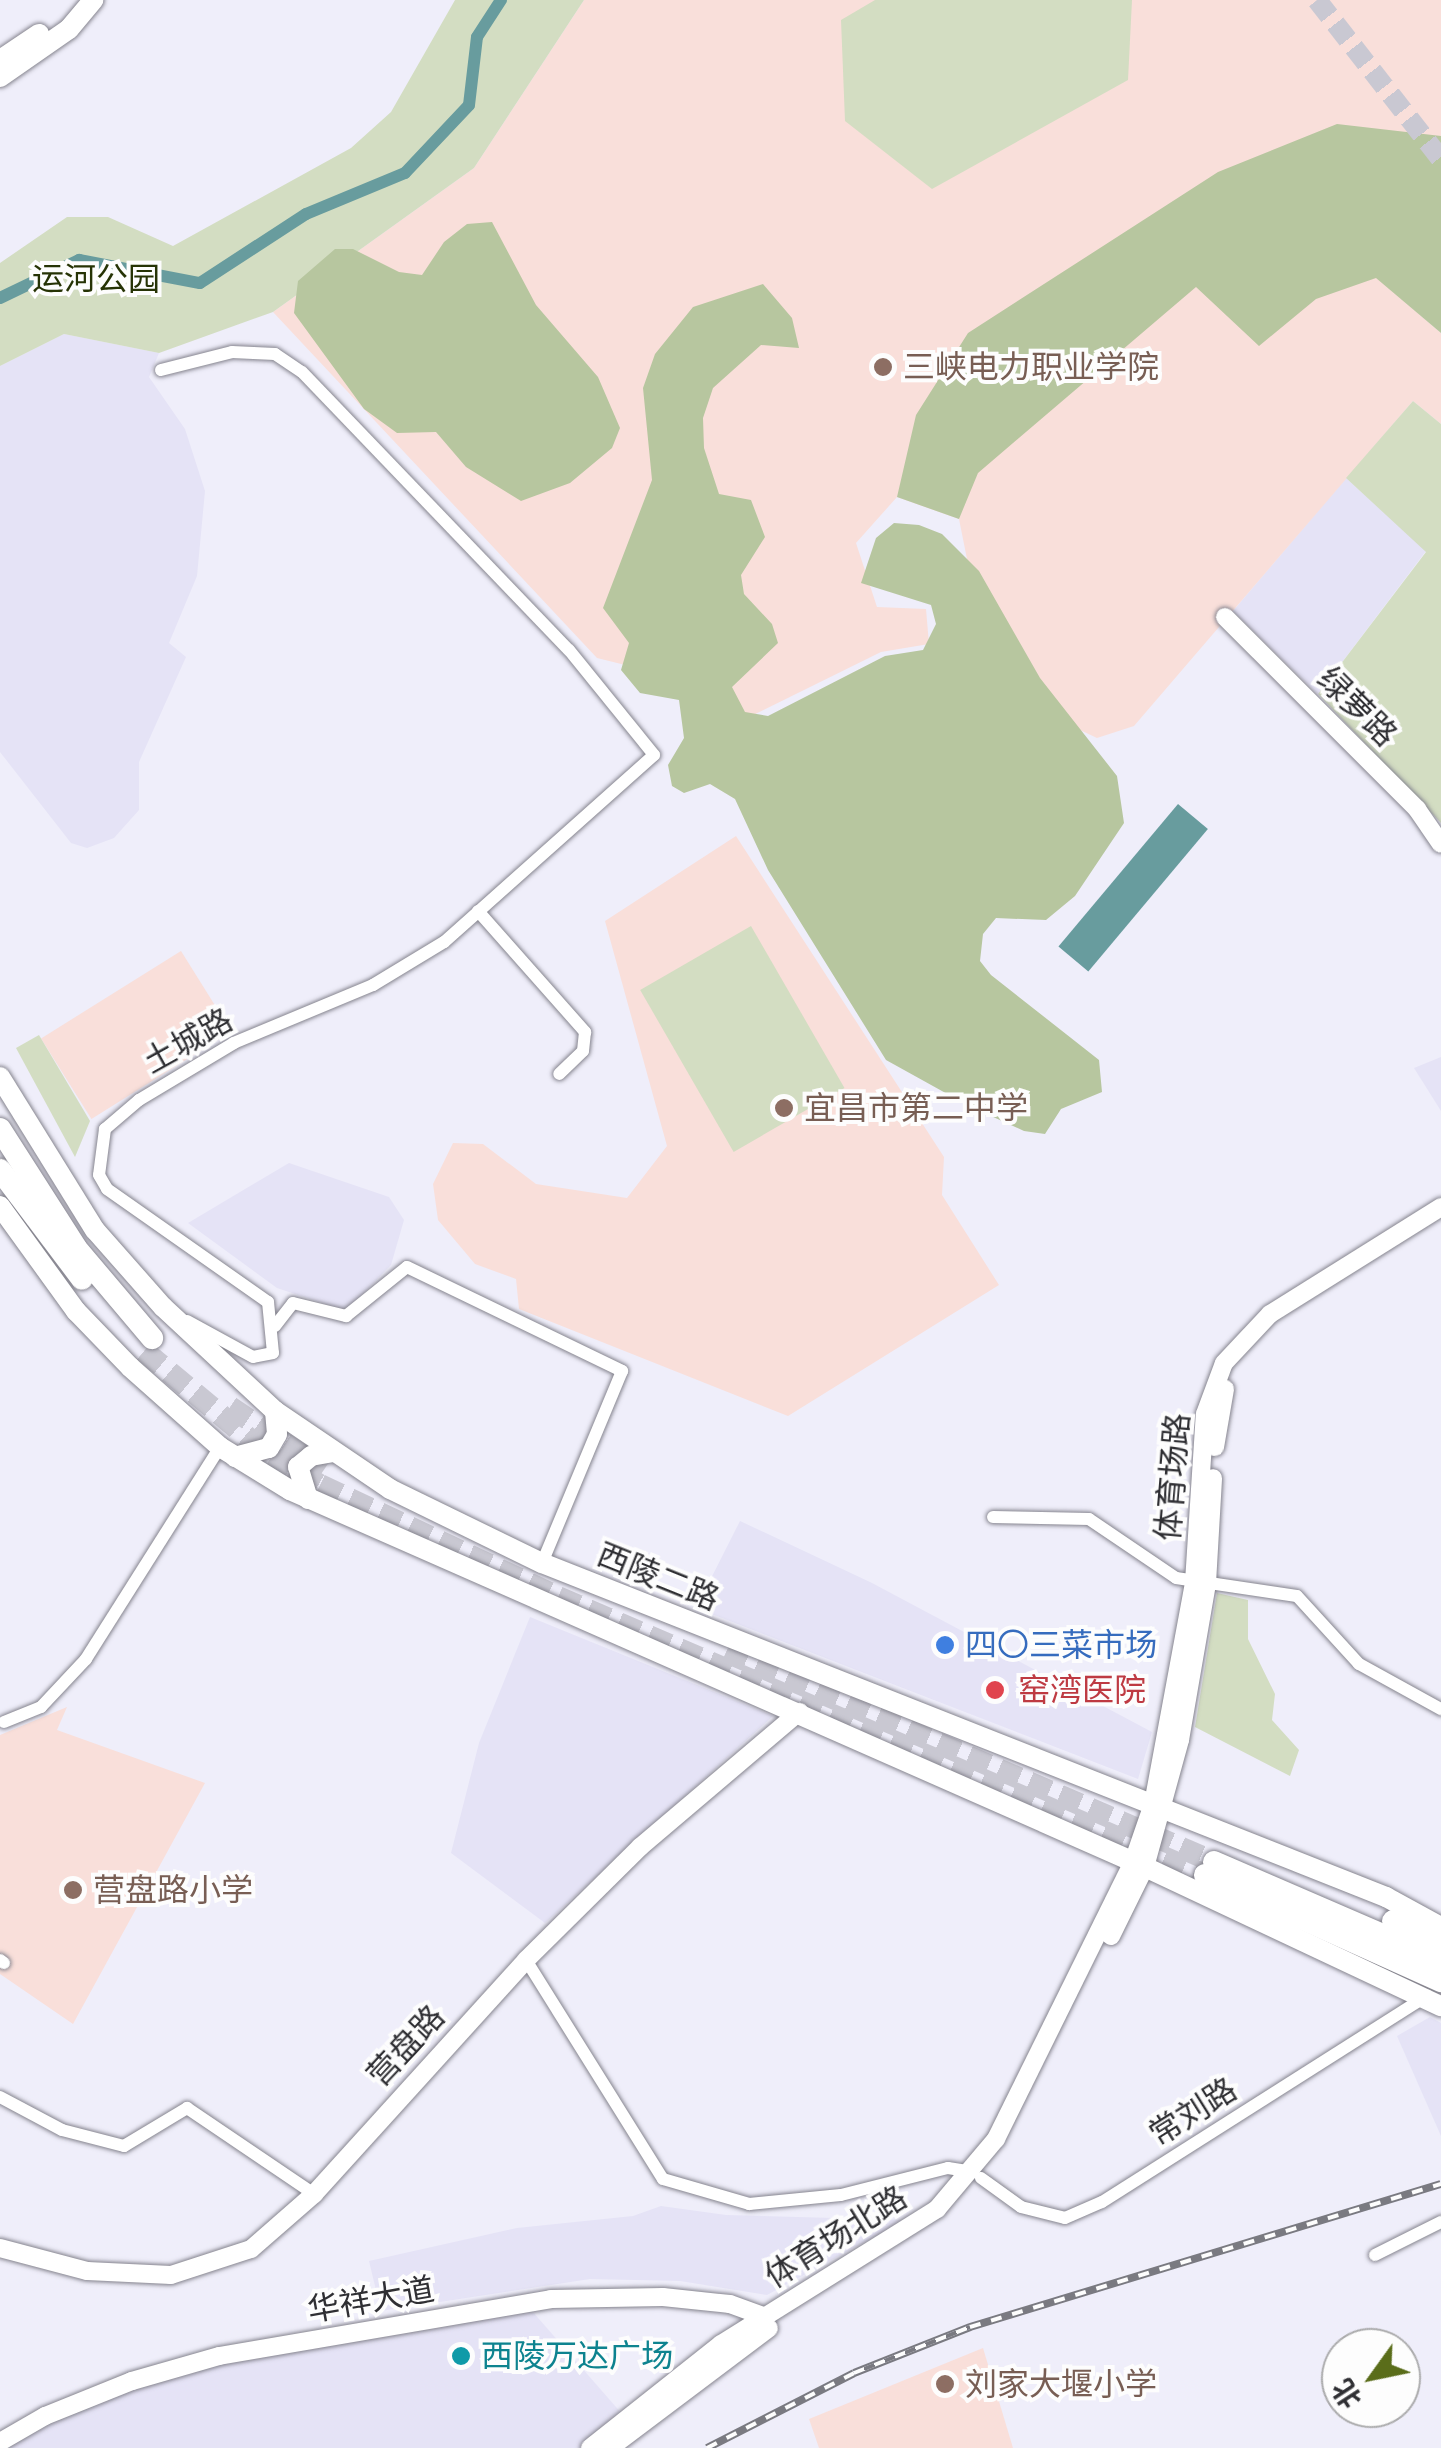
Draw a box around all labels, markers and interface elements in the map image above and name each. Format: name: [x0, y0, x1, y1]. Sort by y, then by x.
park label: 运河公园: [32, 260, 160, 298]
place label: 三峡电力职业学院: [903, 348, 1159, 386]
marker: 三峡电力职业学院: [872, 356, 894, 378]
street label: 绿萝路: [1309, 659, 1405, 755]
street label: 土城路: [137, 1001, 239, 1081]
place label: 宜昌市第二中学: [804, 1089, 1028, 1127]
marker: 宜昌市第二中学: [773, 1097, 795, 1119]
street label: 体育场路: [1148, 1412, 1198, 1542]
street label: 西陵二路: [591, 1535, 725, 1619]
place label: 四〇三菜市场: [965, 1626, 1157, 1664]
marker: 四〇三菜市场: [934, 1634, 956, 1656]
place label: 窑湾医院: [1018, 1671, 1146, 1709]
marker: 窑湾医院: [982, 1677, 1008, 1703]
place label: 营盘路小学: [93, 1871, 253, 1909]
marker: 营盘路小学: [62, 1879, 84, 1901]
street label: 营盘路: [359, 1998, 453, 2094]
street label: 常刘路: [1142, 2070, 1244, 2154]
street label: 体育场北路: [758, 2178, 914, 2296]
street label: 华祥大道: [305, 2270, 437, 2330]
north arrow: [1321, 2328, 1421, 2428]
place label: 西陵万达广场: [481, 2337, 673, 2375]
marker: 西陵万达广场: [450, 2345, 472, 2367]
place label: 刘家大堰小学: [965, 2365, 1157, 2403]
marker: 刘家大堰小学: [934, 2373, 956, 2395]
text: 北: [1326, 2373, 1368, 2414]

